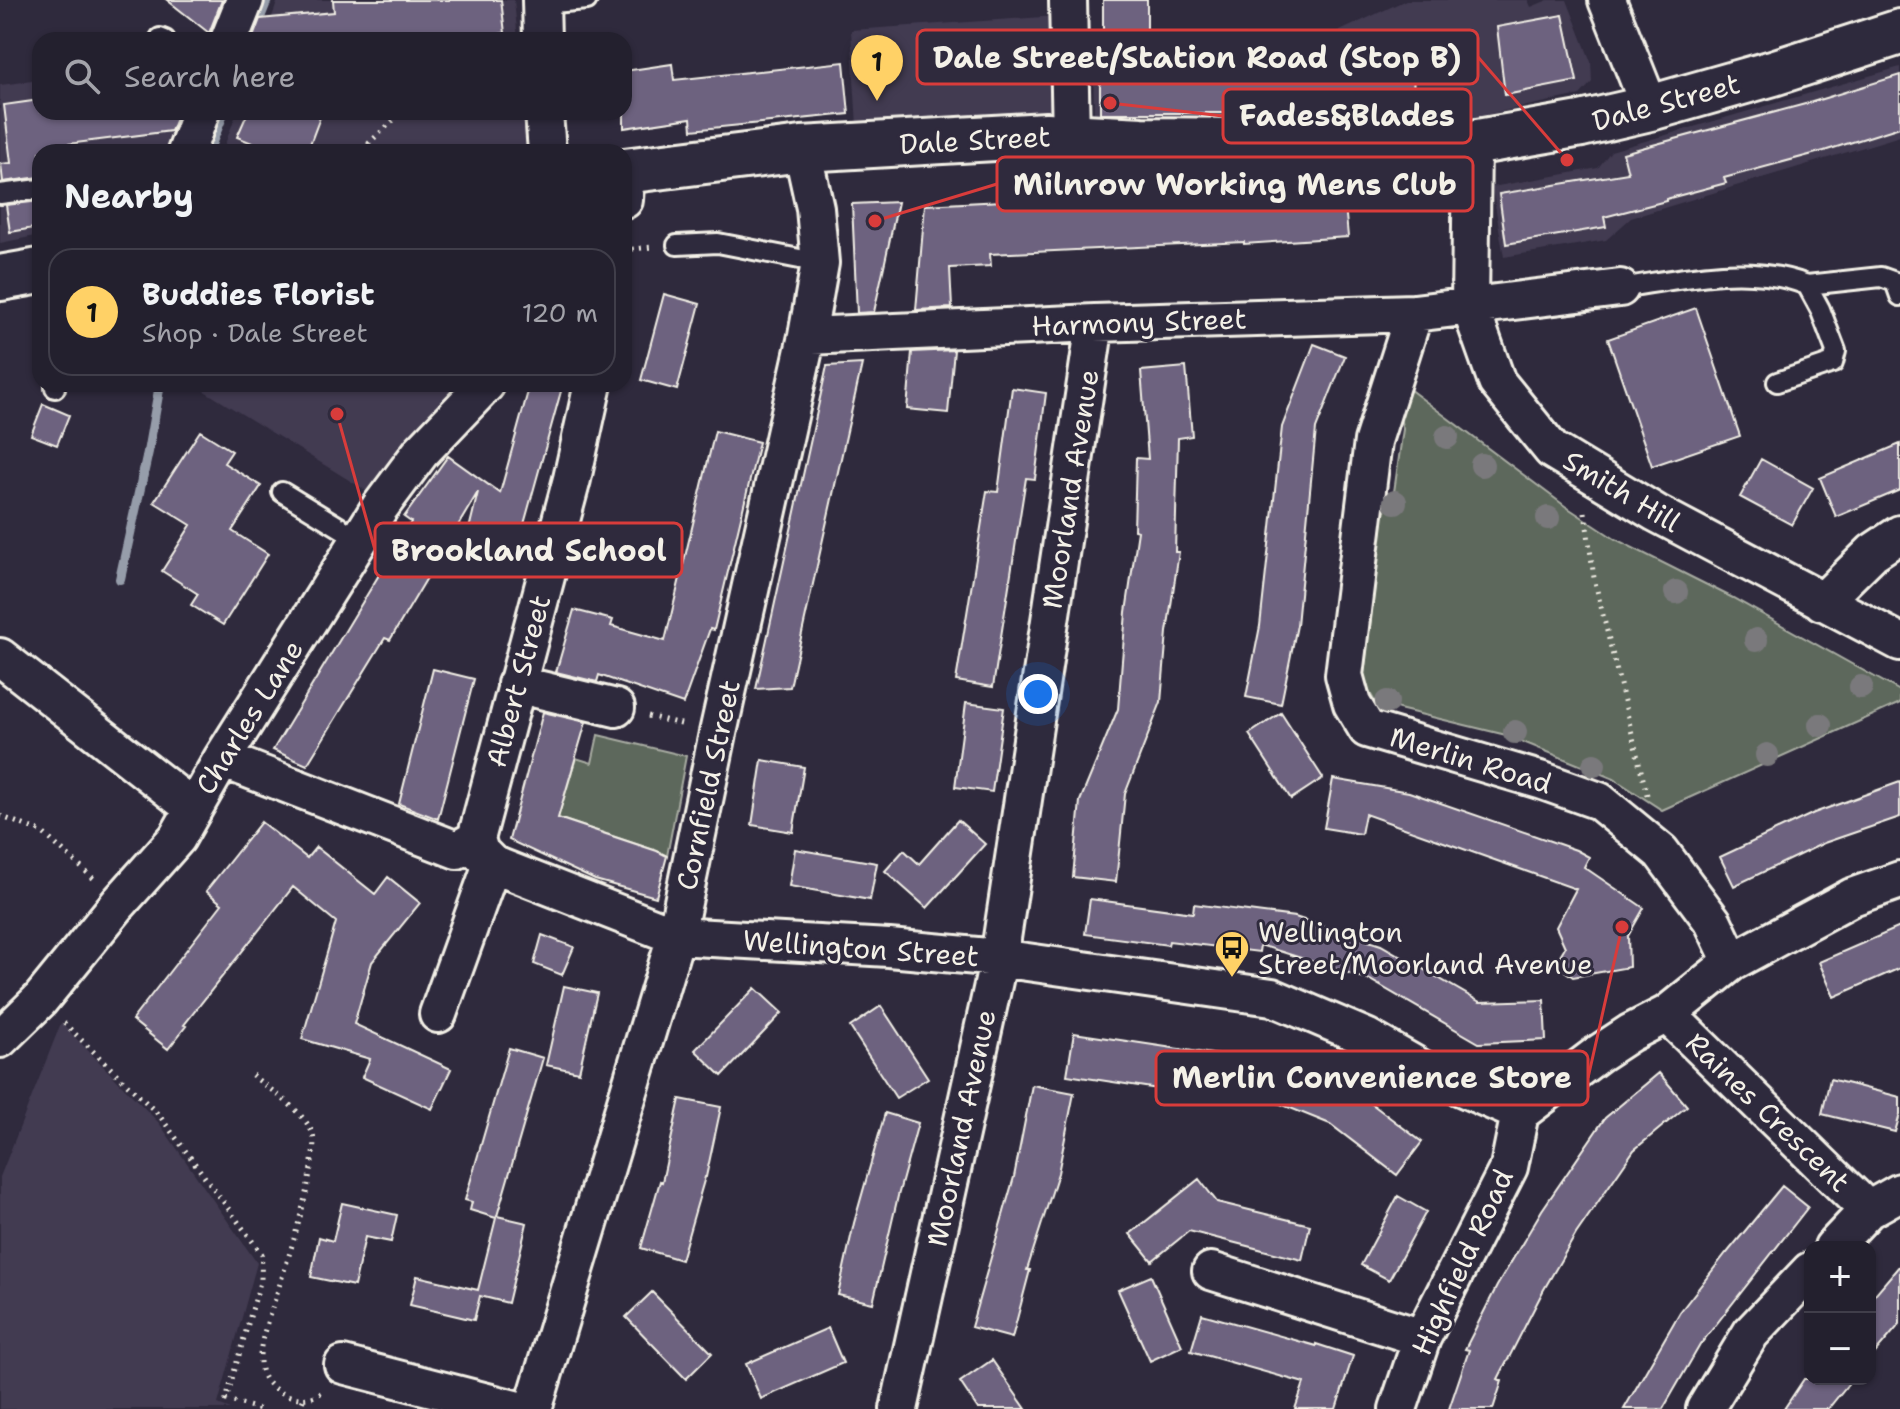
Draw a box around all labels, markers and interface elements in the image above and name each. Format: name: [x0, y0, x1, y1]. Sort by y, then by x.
callout: Dale Street/Station Road (Stop B): [917, 30, 1478, 84]
search box: [32, 32, 632, 120]
pin: 1: [851, 35, 903, 101]
text: Dale Street/Station Road (Stop B): [933, 37, 1461, 78]
icon: search: [60, 54, 104, 98]
text: Search here: [124, 56, 295, 97]
street label: Dale Street: [1588, 64, 1744, 140]
callout: Fades&Blades: [1223, 89, 1471, 143]
text: Fades&Blades: [1239, 95, 1455, 136]
street label: Dale Street: [899, 117, 1051, 163]
callout: Milnrow Working Mens Club: [997, 157, 1473, 211]
text: Milnrow Working Mens Club: [1013, 164, 1457, 205]
text: Nearby: [64, 173, 194, 219]
text: Buddies Florist: [142, 274, 375, 315]
text: 1: [86, 295, 98, 330]
text: 120 m: [522, 295, 598, 330]
street label: Harmony Street: [1031, 299, 1247, 345]
text: Shop · Dale Street: [142, 315, 368, 350]
street label: Moorland Avenue: [1032, 367, 1108, 611]
street label: Smith Hill: [1556, 441, 1688, 541]
callout: Brookland School: [375, 523, 682, 577]
text: Brookland School: [391, 530, 667, 571]
street label: Albert Street: [477, 591, 559, 771]
street label: Charles Lane: [186, 632, 312, 802]
your location: [1018, 674, 1058, 714]
street label: Cornfield Street: [667, 676, 749, 894]
street label: Merlin Road: [1385, 717, 1557, 803]
place label: Wellington Street/Moorland Avenue: [1258, 913, 1593, 983]
street label: Wellington Street: [742, 921, 980, 975]
bus stop icon: Wellington Street/Moorland Avenue: [1213, 929, 1251, 979]
street label: Moorland Avenue: [917, 1006, 1005, 1250]
street label: Raines Crescent: [1678, 1024, 1858, 1200]
callout: Merlin Convenience Store: [1156, 1051, 1588, 1105]
text: Merlin Convenience Store: [1172, 1057, 1572, 1098]
street label: Highfield Road: [1402, 1163, 1522, 1361]
map controls: [1804, 1241, 1876, 1385]
button: +: [1804, 1241, 1876, 1313]
button: −: [1804, 1313, 1876, 1385]

